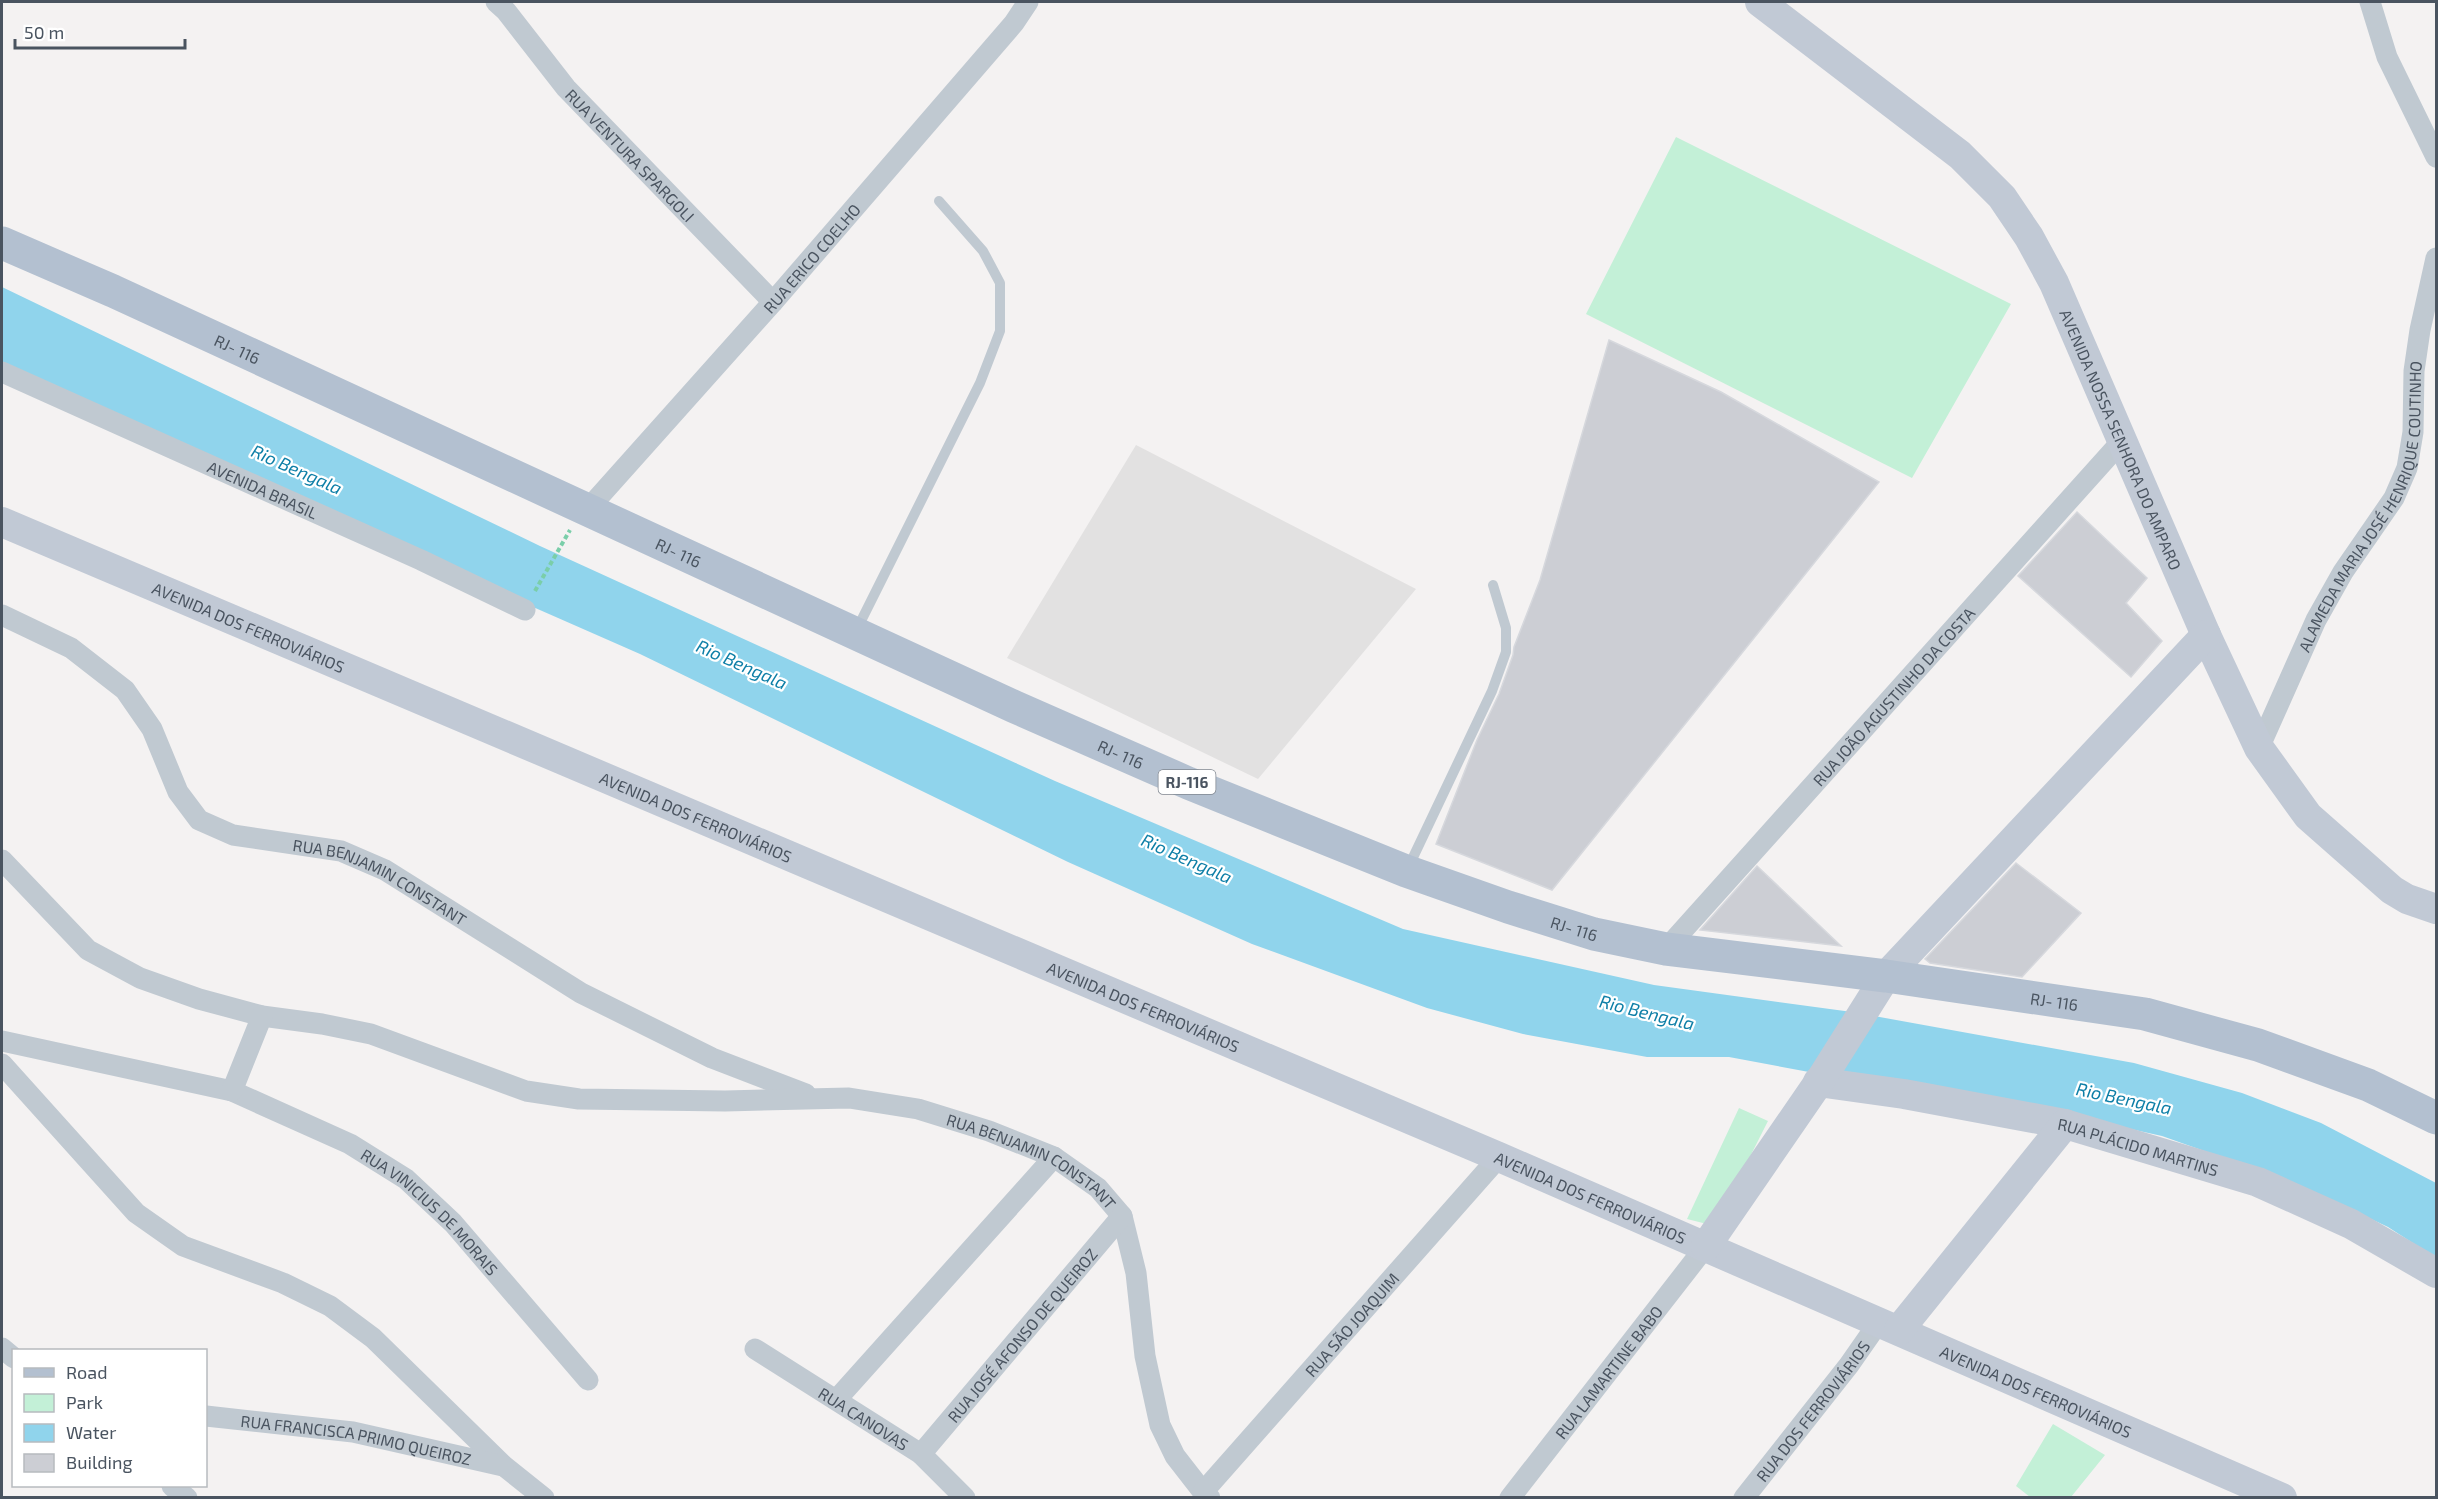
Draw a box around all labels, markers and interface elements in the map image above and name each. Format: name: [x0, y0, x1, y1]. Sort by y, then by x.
scale bar: [15, 12, 184, 50]
text: 50 m: [24, 21, 64, 43]
street label: RUA VENTURA SPARGOLI: [562, 85, 699, 225]
street label: RUA ERICO COELHO: [759, 199, 864, 316]
street label: AVENIDA NOSSA SENHORA DO AMPARO: [2057, 306, 2186, 572]
street label: RJ- 116: [212, 330, 263, 367]
street label: ALAMEDA MARIA JOSÉ HENRIQUE COUTINHO: [2294, 360, 2425, 655]
water label: Rio Bengala: [248, 439, 346, 499]
street label: AVENIDA BRASIL: [205, 456, 321, 522]
street label: RJ- 116: [653, 533, 705, 571]
street label: AVENIDA DOS FERROVIÁRIOS: [150, 578, 348, 676]
street label: RUA JOÃO AGUSTINHO DA COSTA: [1808, 603, 1978, 789]
water label: Rio Bengala: [693, 634, 791, 694]
street label: RJ- 116: [1095, 735, 1147, 772]
street label: AVENIDA DOS FERROVIÁRIOS: [597, 767, 795, 866]
road number: RJ-116: [1158, 770, 1216, 794]
water label: Rio Bengala: [1138, 828, 1236, 888]
street label: RUA BENJAMIN CONSTANT: [292, 835, 470, 928]
street label: RJ- 116: [1549, 912, 1600, 944]
street label: AVENIDA DOS FERROVIÁRIOS: [1045, 957, 1243, 1055]
street label: RJ- 116: [2029, 988, 2080, 1014]
water label: Rio Bengala: [1597, 990, 1697, 1034]
water label: Rio Bengala: [2074, 1077, 2174, 1119]
street label: RUA BENJAMIN CONSTANT: [945, 1109, 1121, 1212]
street label: RUA PLÁCIDO MARTINS: [2056, 1113, 2221, 1179]
street label: RUA VINICIUS DE MORAIS: [358, 1144, 503, 1278]
street label: AVENIDA DOS FERROVIÁRIOS: [1492, 1147, 1689, 1247]
street label: RUA JOSÉ AFONSO DE QUEIROZ: [943, 1244, 1100, 1426]
street label: RUA SÃO JOAQUIM: [1300, 1268, 1402, 1380]
street label: RUA LAMARTINE BABO: [1551, 1301, 1666, 1442]
street label: RUA DOS FERROVIÁRIOS: [1752, 1336, 1873, 1485]
street label: AVENIDA DOS FERROVIÁRIOS: [1938, 1341, 2135, 1441]
legend: [12, 1349, 207, 1487]
text: Road: [66, 1361, 107, 1383]
street label: RUA CANOVAS: [816, 1382, 913, 1453]
text: Park: [66, 1391, 103, 1413]
street label: RUA FRANCISCA PRIMO QUEIROZ: [240, 1410, 473, 1468]
text: Water: [66, 1421, 116, 1443]
text: Building: [66, 1451, 133, 1473]

